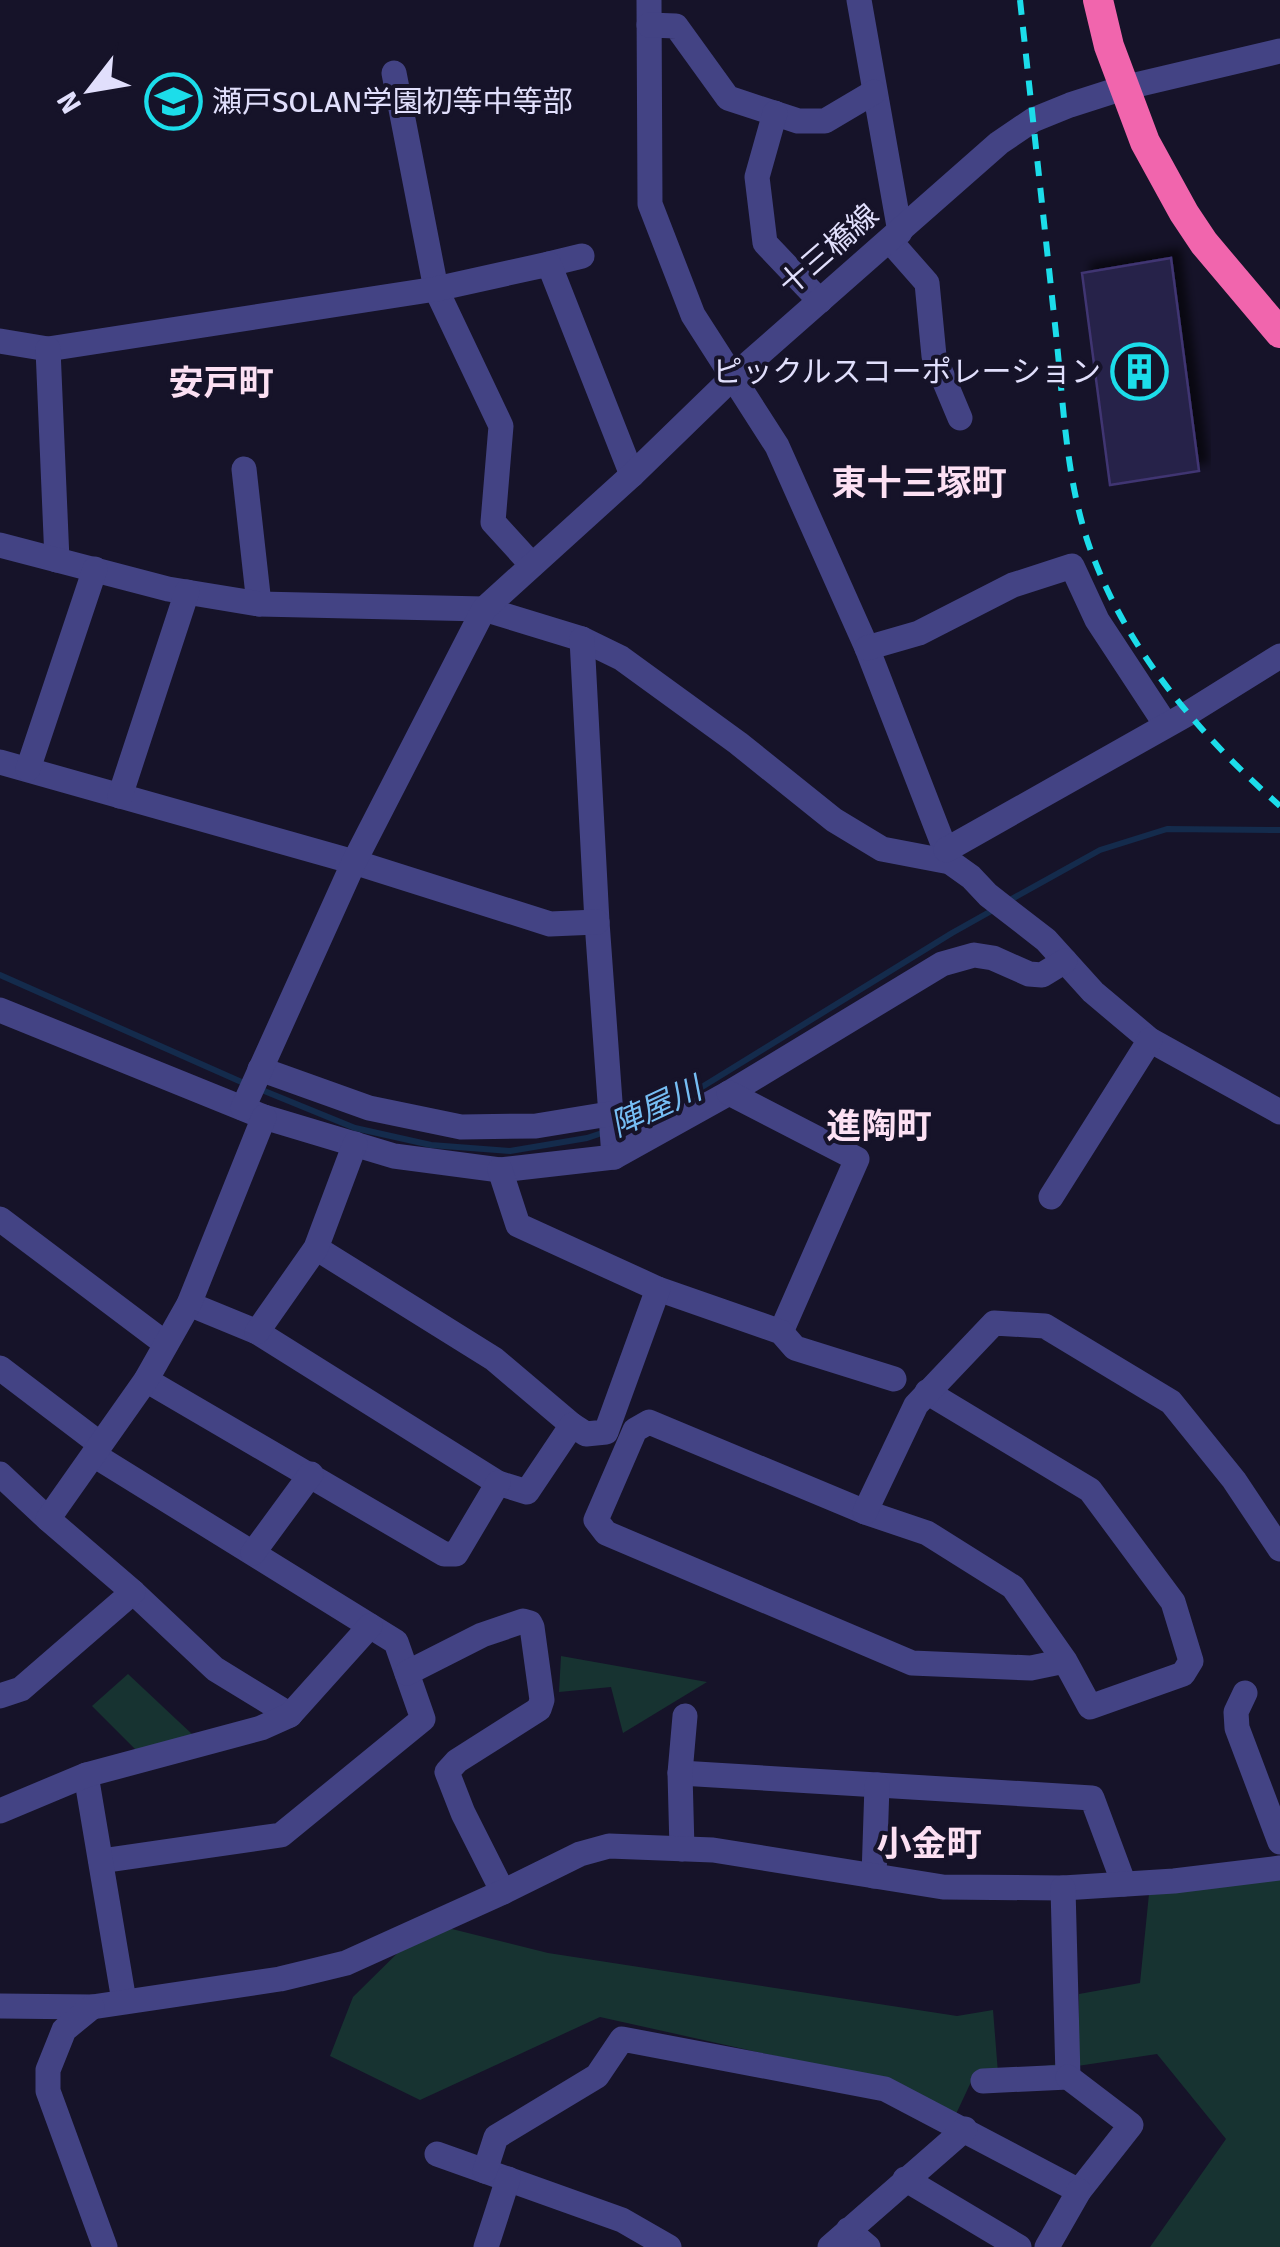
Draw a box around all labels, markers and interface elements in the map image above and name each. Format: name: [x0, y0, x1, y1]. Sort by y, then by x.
north arrow: [40, 40, 140, 140]
school or university icon: 瀬戸SOLAN学園初等中等部: [143, 72, 203, 132]
place label: 瀬戸SOLAN学園初等中等部: [212, 84, 572, 121]
text: N: [50, 85, 89, 119]
street label: 十三橋線: [772, 197, 886, 303]
building icon: ピックルスコーポレーション: [1110, 342, 1170, 402]
place label: ピックルスコーポレーション: [713, 354, 1101, 391]
district label: 安戸町: [168, 362, 274, 405]
district label: 東十三塚町: [831, 462, 1007, 505]
water label: 陣屋川: [604, 1068, 710, 1145]
district label: 進陶町: [826, 1105, 932, 1148]
district label: 小金町: [876, 1823, 982, 1866]

